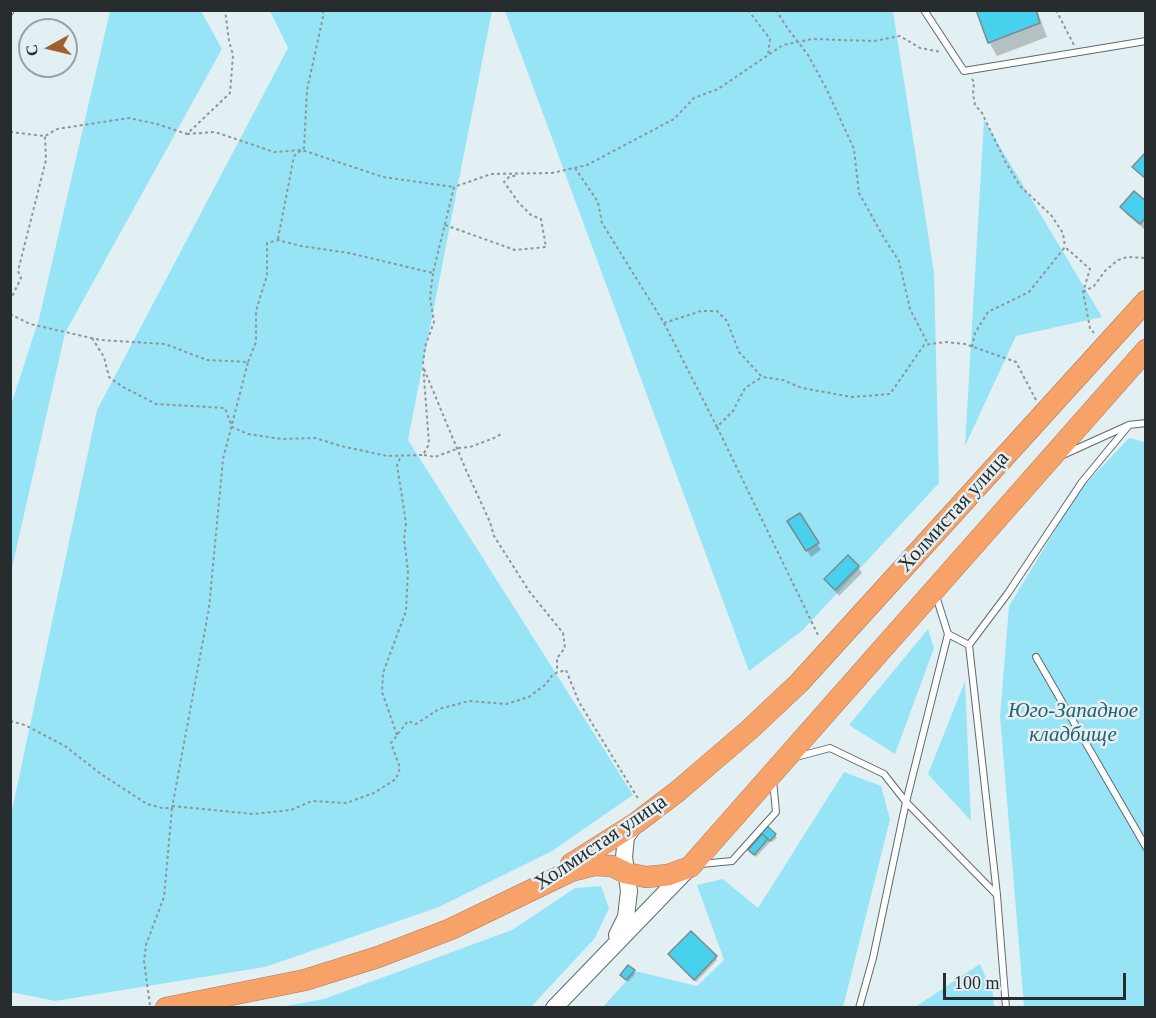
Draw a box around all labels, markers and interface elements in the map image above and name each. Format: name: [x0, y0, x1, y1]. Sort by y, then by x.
north arrow: [18, 18, 78, 78]
text: С: [22, 43, 41, 57]
street label: Холмистая улица: [893, 446, 1015, 578]
park label: Юго-Западное кладбище: [1008, 698, 1138, 748]
street label: Холмистая улица: [530, 790, 672, 896]
scale bar: [946, 961, 1129, 999]
text: 100 m: [954, 973, 1000, 993]

